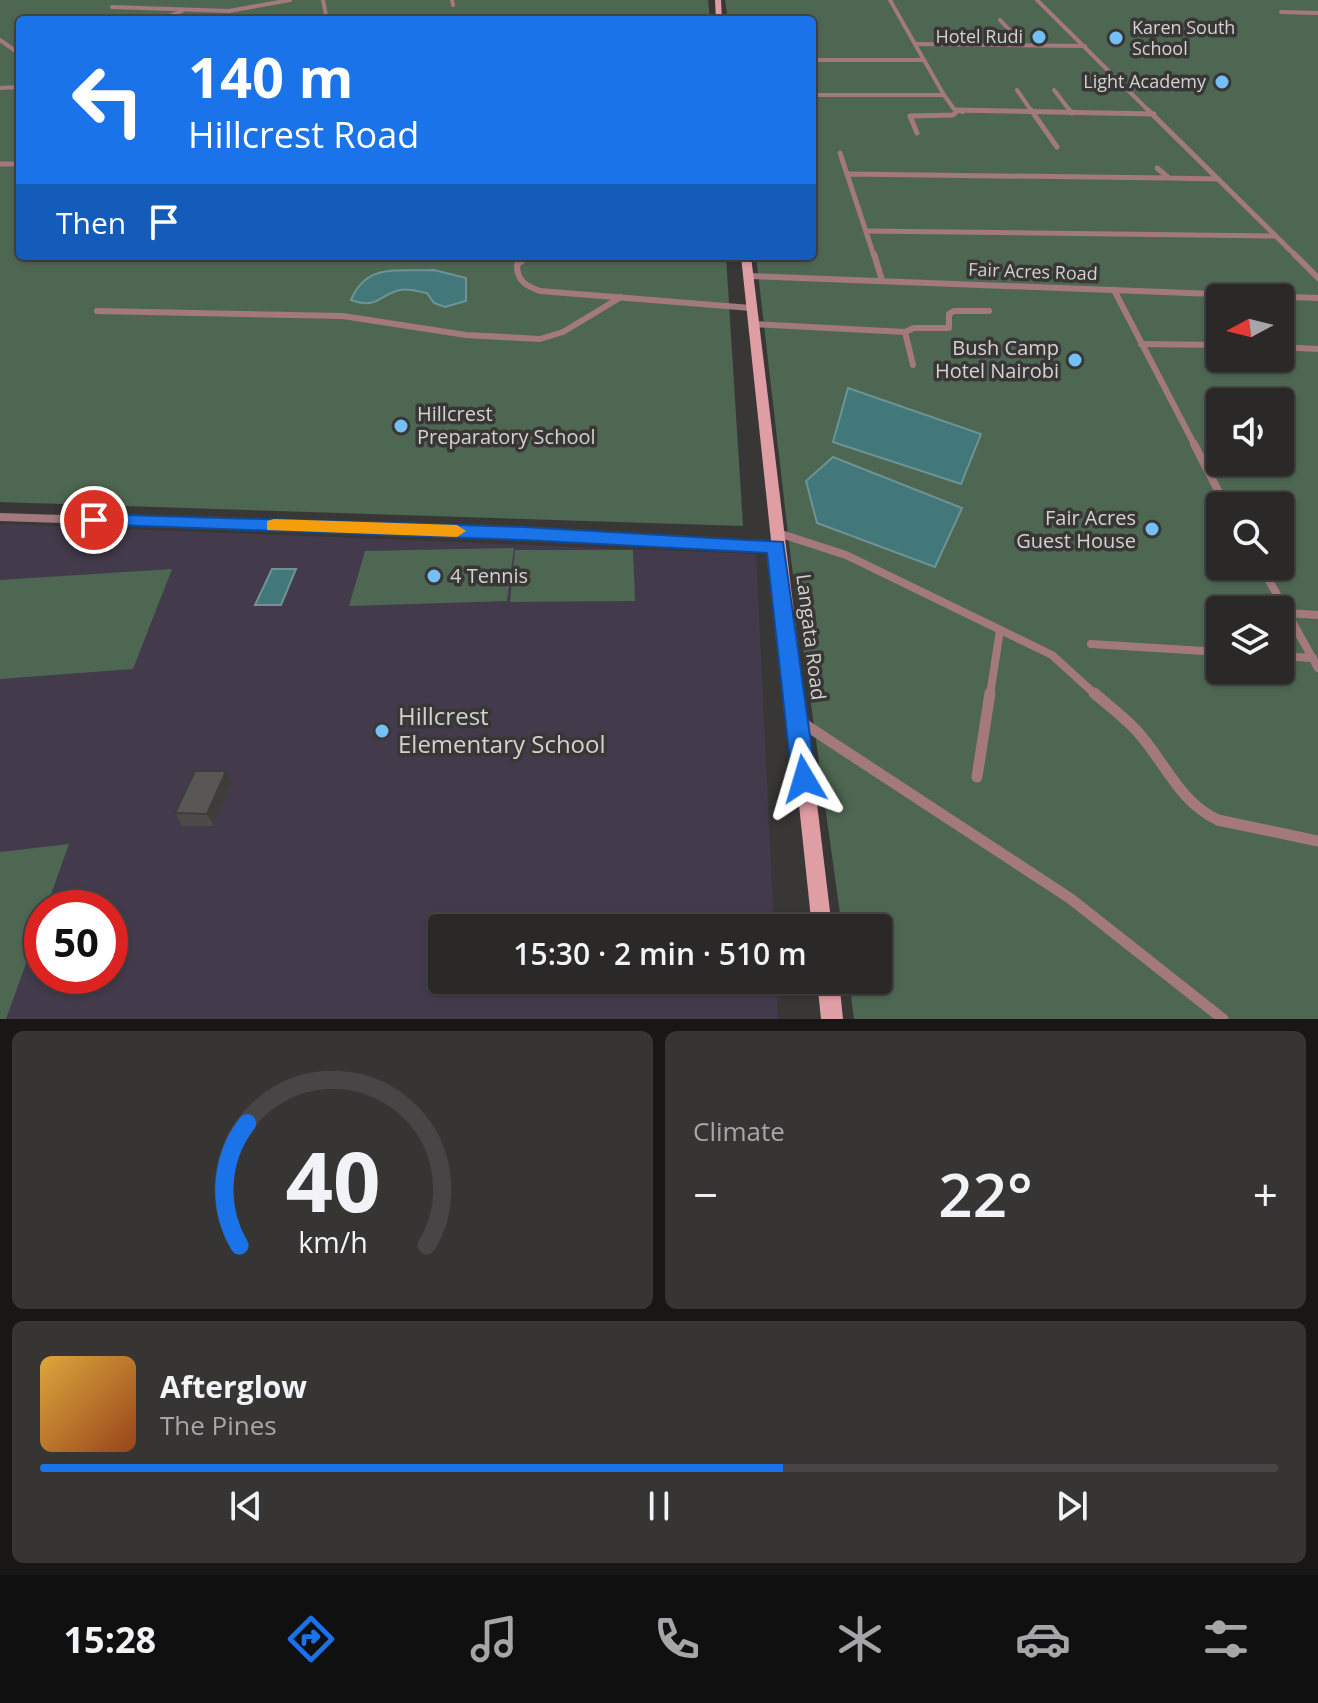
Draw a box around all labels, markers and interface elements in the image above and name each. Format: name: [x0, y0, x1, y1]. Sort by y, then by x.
place label: Karen South School: [1132, 15, 1235, 60]
place label: Hotel Rudi: [935, 24, 1023, 48]
marker: Hotel Rudi: [1030, 28, 1048, 46]
marker: Karen South School: [1107, 29, 1125, 47]
text: 140 m: [188, 38, 354, 114]
icon: left: [56, 48, 160, 152]
place label: Light Academy: [1083, 69, 1207, 93]
marker: Light Academy: [1213, 73, 1231, 91]
text: Hillcrest Road: [188, 110, 419, 159]
icon: arrive: [142, 200, 186, 244]
text: Then: [56, 202, 126, 243]
street label: Fair Acres Road: [968, 257, 1098, 285]
north arrow: [1206, 284, 1294, 372]
map controls: [1206, 284, 1294, 684]
place label: Bush Camp Hotel Nairobi: [935, 334, 1059, 384]
marker: Bush Camp Hotel Nairobi: [1066, 351, 1084, 369]
button: sound: [1206, 388, 1294, 476]
place label: Hillcrest Preparatory School: [417, 400, 596, 450]
marker: Hillcrest Preparatory School: [392, 417, 410, 435]
pin: [60, 486, 128, 554]
button: search: [1206, 492, 1294, 580]
icon: arrive: [72, 498, 116, 542]
place label: Fair Acres Guest House: [1016, 504, 1136, 554]
marker: Fair Acres Guest House: [1143, 520, 1161, 538]
place label: 4 Tennis: [450, 562, 528, 589]
marker: 4 Tennis: [425, 567, 443, 585]
street label: Langata Road: [790, 572, 833, 702]
button: layers: [1206, 596, 1294, 684]
place label: Hillcrest Elementary School: [398, 699, 606, 760]
marker: Hillcrest Elementary School: [373, 722, 391, 740]
position arrow: [762, 737, 846, 821]
speed limit sign: 50: [24, 890, 128, 994]
text: 15:30 · 2 min · 510 m: [513, 933, 807, 974]
text: Climate: [693, 1113, 785, 1149]
text: 40: [285, 1123, 380, 1236]
text: 22°: [938, 1153, 1033, 1235]
text: −: [693, 1164, 718, 1224]
text: +: [1253, 1164, 1278, 1224]
text: km/h: [298, 1222, 367, 1261]
text: Afterglow: [160, 1366, 307, 1407]
text: The Pines: [160, 1407, 277, 1443]
icon: previous: [224, 1484, 268, 1528]
icon: pause: [637, 1484, 681, 1528]
icon: next: [1050, 1484, 1094, 1528]
icon: directions: [283, 1611, 339, 1667]
icon: music: [466, 1611, 522, 1667]
icon: phone: [649, 1611, 705, 1667]
icon: climate: [832, 1611, 888, 1667]
icon: car: [1015, 1611, 1071, 1667]
icon: filters: [1198, 1611, 1254, 1667]
text: 15:28: [64, 1615, 156, 1664]

